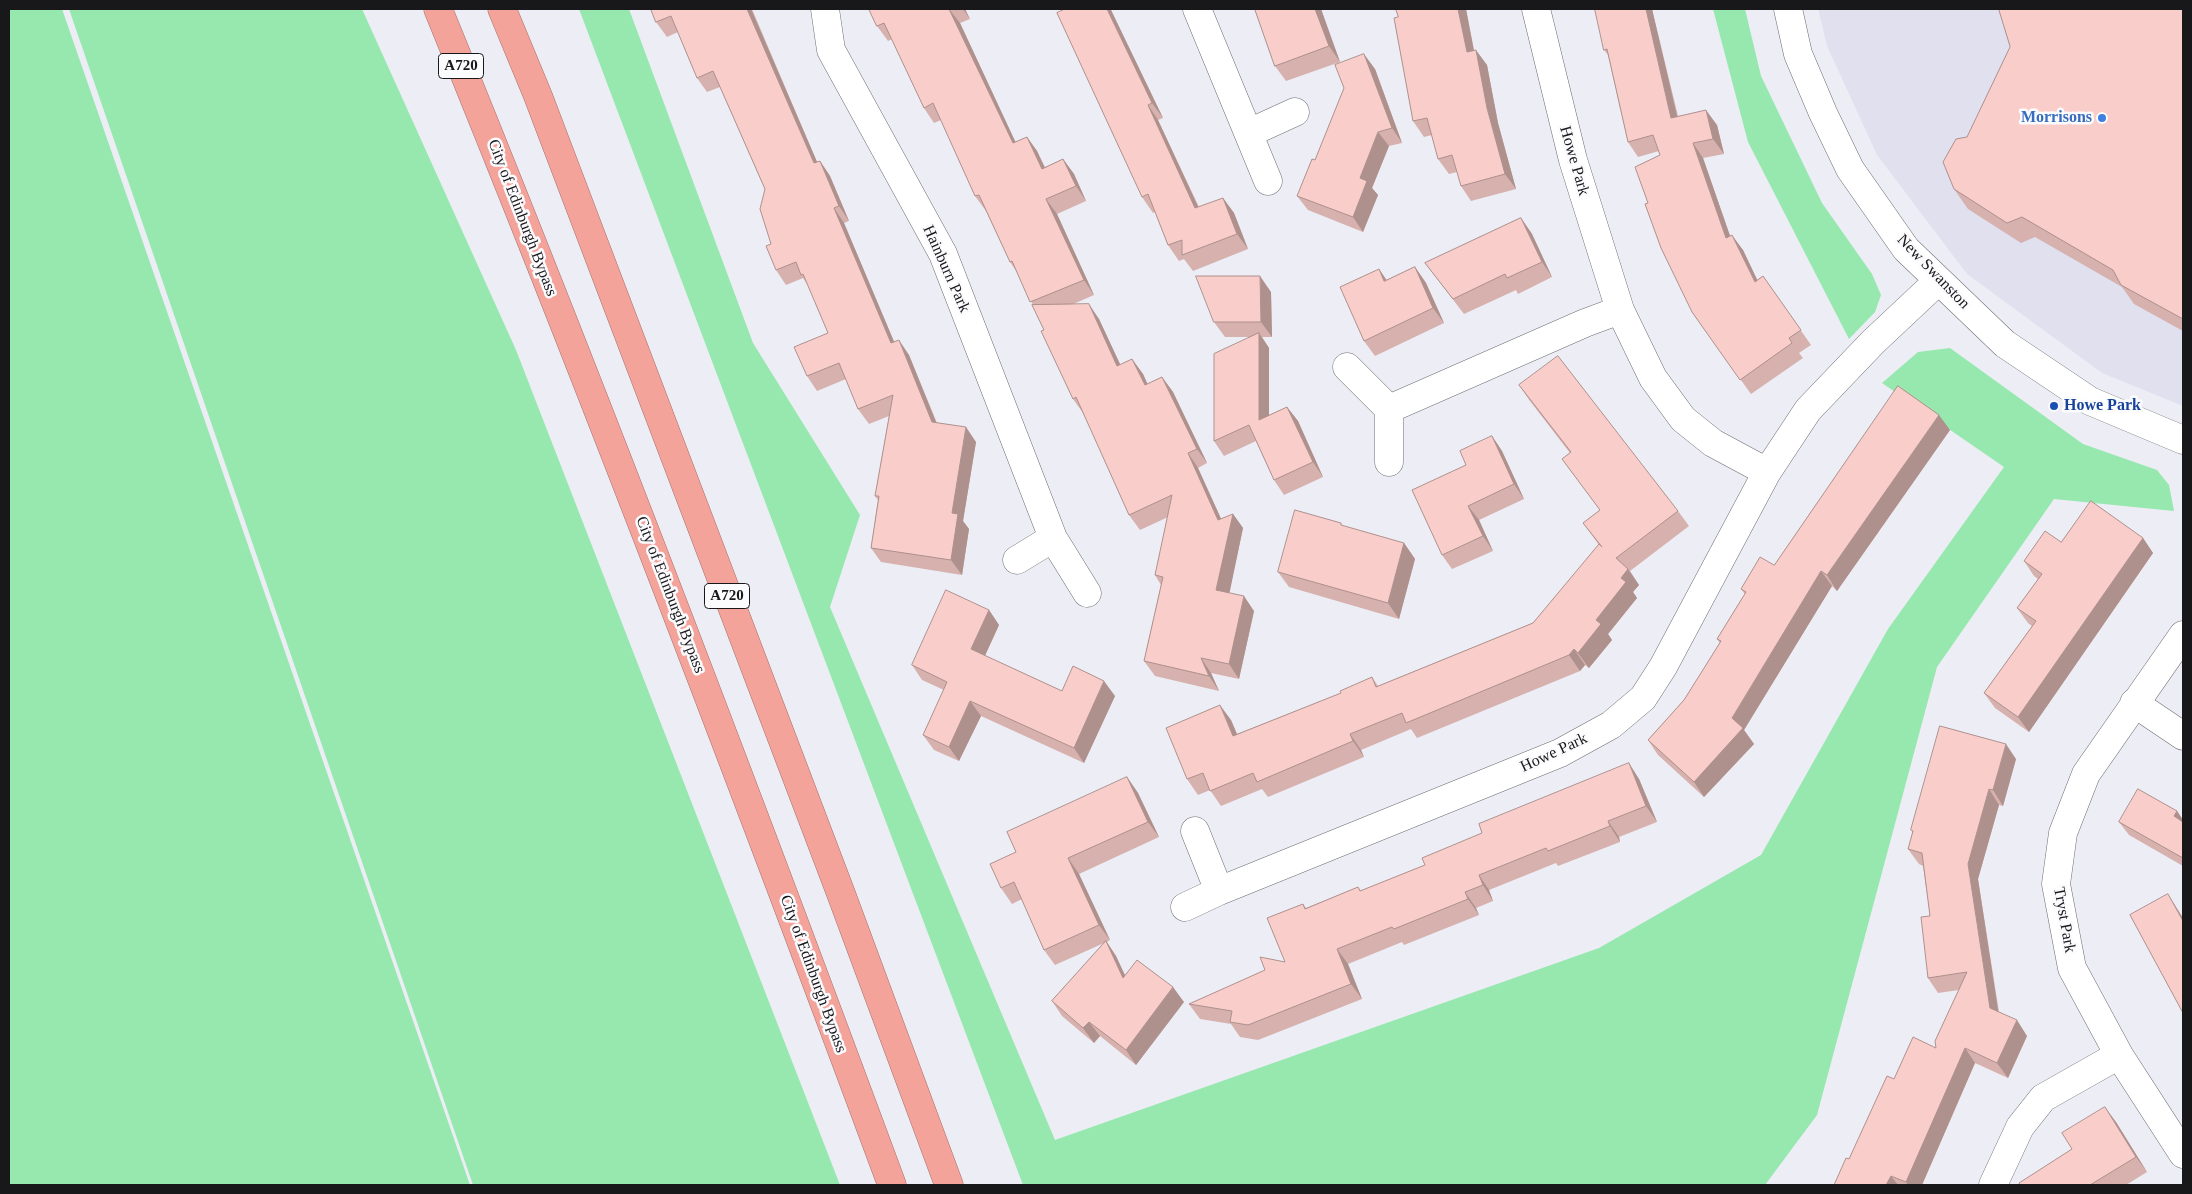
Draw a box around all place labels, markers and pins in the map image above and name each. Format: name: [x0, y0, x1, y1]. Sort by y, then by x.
place label: Morrisons: [2021, 108, 2092, 128]
marker: Morrisons: [2096, 112, 2108, 124]
place label: Howe Park: [2064, 396, 2141, 416]
marker: Howe Park: [2048, 400, 2060, 412]

